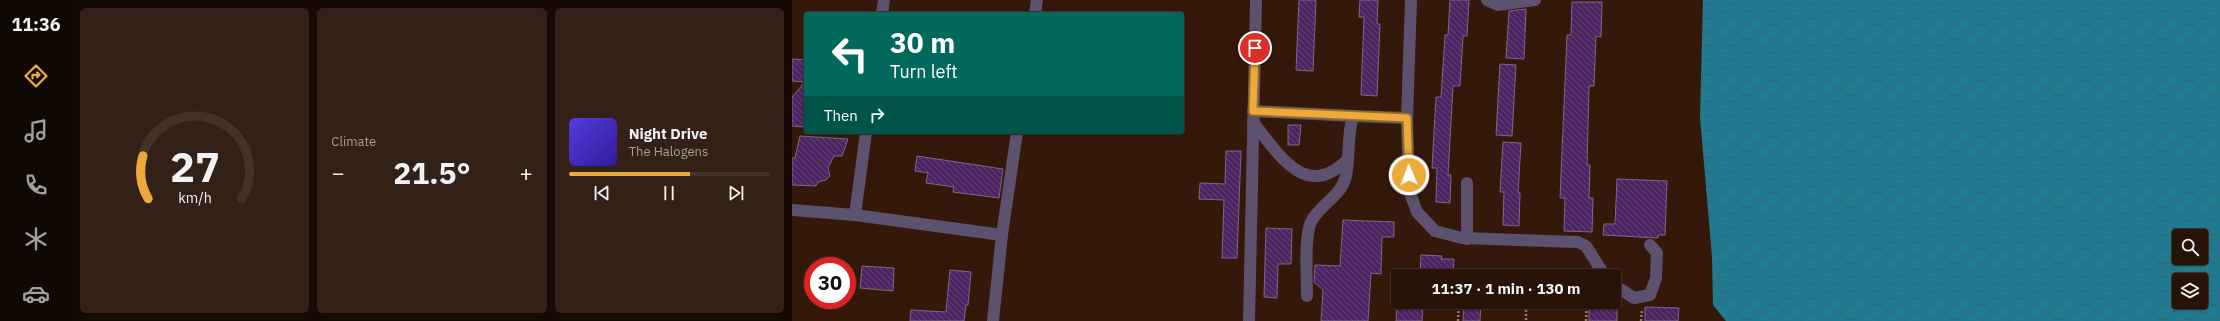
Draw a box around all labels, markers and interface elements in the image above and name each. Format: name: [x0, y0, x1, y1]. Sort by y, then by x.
text: 11:36: [11, 13, 61, 36]
text: 30 m: [890, 24, 955, 61]
icon: left: [824, 28, 876, 80]
pin: [1238, 31, 1272, 65]
icon: arrive: [1244, 37, 1266, 59]
text: Turn left: [890, 60, 958, 83]
icon: directions: [22, 62, 50, 90]
icon: right: [866, 104, 888, 126]
text: Then: [824, 106, 858, 125]
icon: music: [22, 117, 50, 145]
text: Night Drive: [629, 124, 708, 143]
text: Climate: [331, 133, 376, 150]
text: 27: [170, 138, 220, 192]
text: The Halogens: [629, 143, 708, 160]
text: 21.5°: [393, 153, 471, 192]
position arrow: [1388, 154, 1430, 196]
text: −: [331, 158, 345, 187]
text: +: [519, 158, 533, 187]
icon: phone: [22, 171, 50, 199]
icon: previous: [591, 182, 613, 204]
icon: pause: [658, 182, 680, 204]
icon: next: [725, 182, 747, 204]
text: km/h: [178, 187, 211, 206]
icon: climate: [22, 225, 50, 253]
map controls: [2172, 229, 2208, 309]
button: search: [2172, 229, 2208, 265]
speed limit sign: 30: [804, 257, 856, 309]
button: layers: [2172, 273, 2208, 309]
text: 11:37 · 1 min · 130 m: [1432, 279, 1580, 298]
icon: car: [22, 280, 50, 308]

